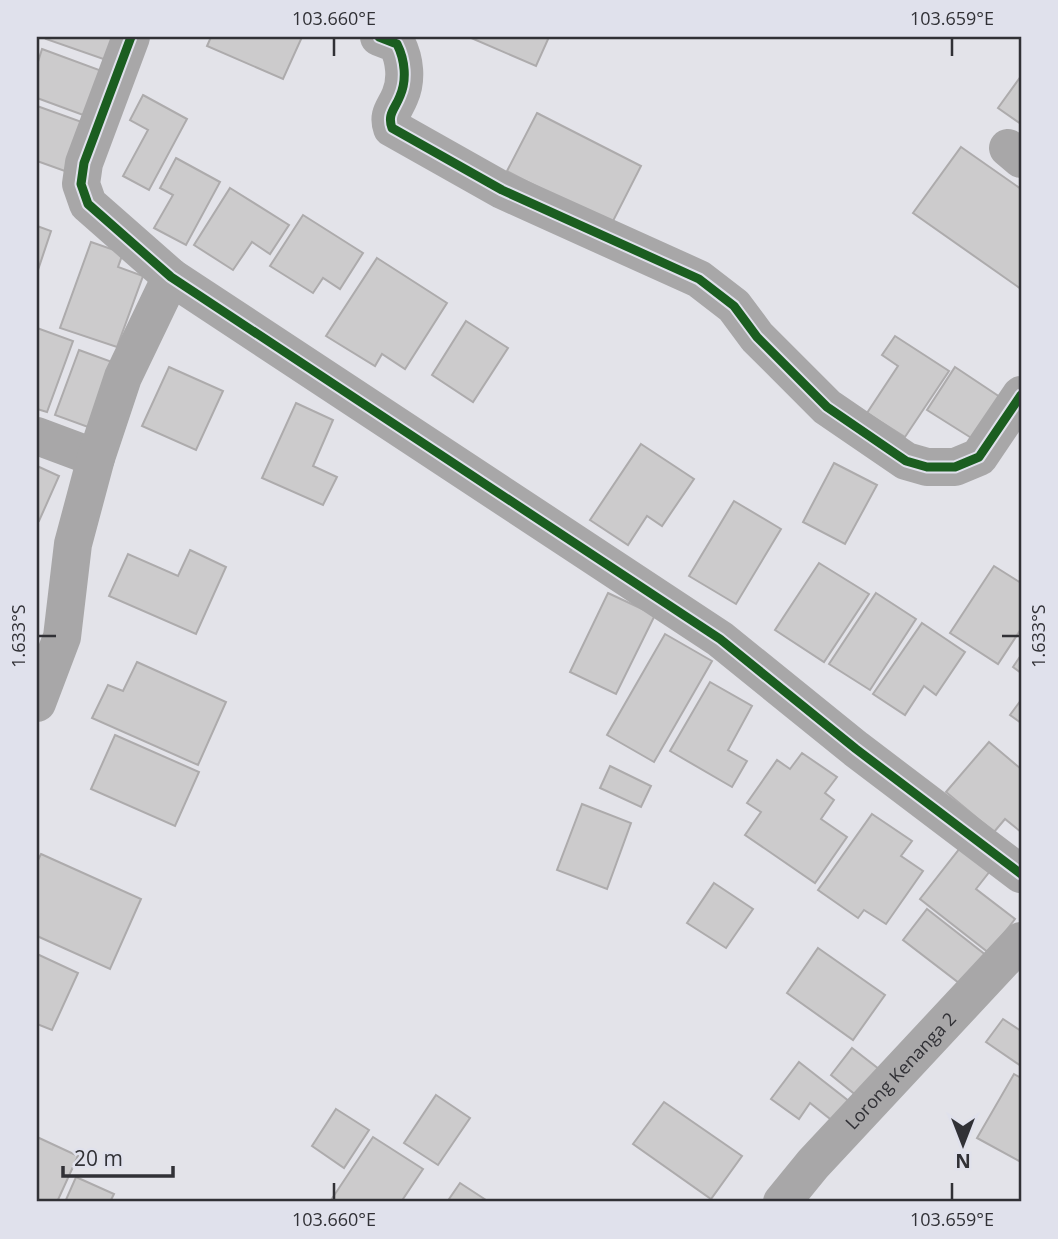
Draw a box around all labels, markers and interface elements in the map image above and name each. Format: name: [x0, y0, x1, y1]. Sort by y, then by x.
text: 103.660°E: [292, 6, 376, 30]
text: 103.659°E: [910, 6, 994, 30]
text: 1.633°S: [6, 604, 30, 668]
text: 1.633°S: [1026, 604, 1050, 668]
street label: Lorong Kenanga 2: [840, 1007, 961, 1134]
north arrow: [928, 1110, 998, 1180]
scale bar: [63, 1134, 173, 1178]
text: 20 m: [74, 1144, 123, 1172]
text: N: [955, 1148, 971, 1174]
text: 103.660°E: [292, 1207, 376, 1231]
text: 103.659°E: [910, 1207, 994, 1231]

